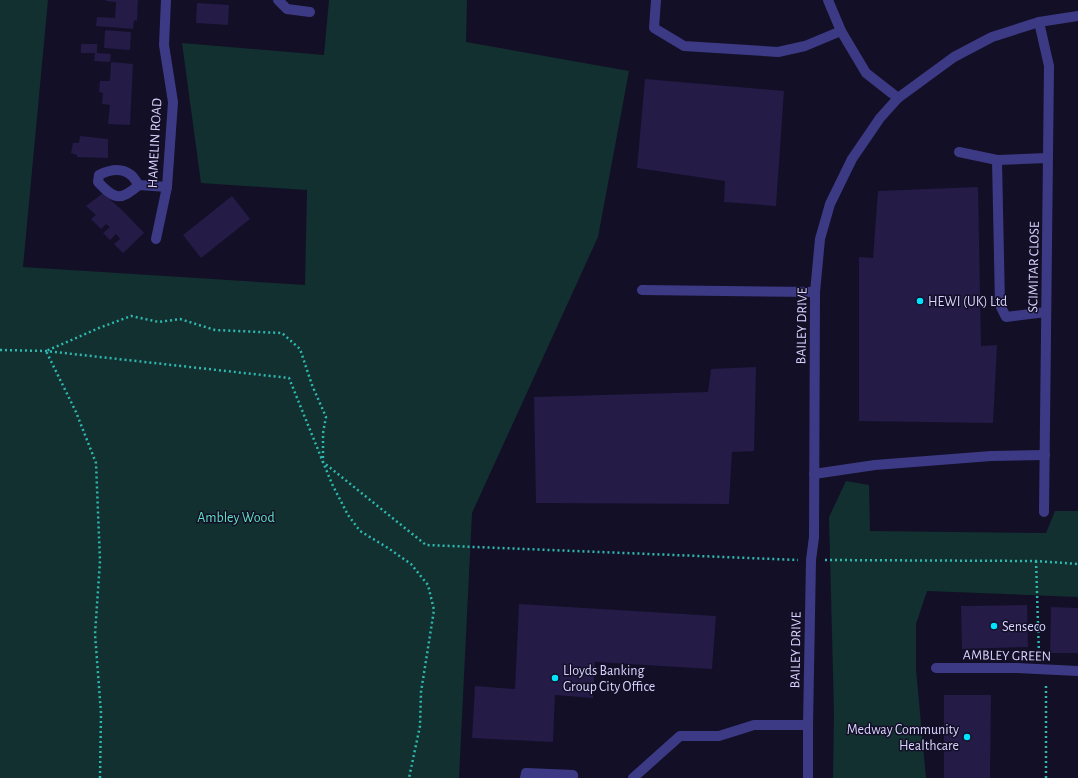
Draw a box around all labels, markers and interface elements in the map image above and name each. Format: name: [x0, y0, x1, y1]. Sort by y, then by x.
street label: HAMELIN ROAD: [146, 98, 164, 189]
street label: SCIMITAR CLOSE: [1026, 221, 1042, 313]
street label: BAILEY DRIVE: [794, 287, 810, 364]
place label: HEWI (UK) Ltd: [928, 295, 1007, 309]
marker: HEWI (UK) Ltd: [915, 296, 925, 306]
park label: Ambley Wood: [197, 511, 275, 525]
street label: BAILEY DRIVE: [788, 611, 804, 688]
place label: Senseco: [1002, 620, 1046, 634]
marker: Senseco: [989, 621, 999, 631]
street label: AMBLEY GREEN: [963, 648, 1051, 664]
place label: Lloyds Banking Group City Office: [563, 664, 655, 694]
marker: Lloyds Banking Group City Office: [550, 673, 560, 683]
place label: Medway Community Healthcare: [847, 723, 959, 753]
marker: Medway Community Healthcare: [962, 732, 972, 742]

